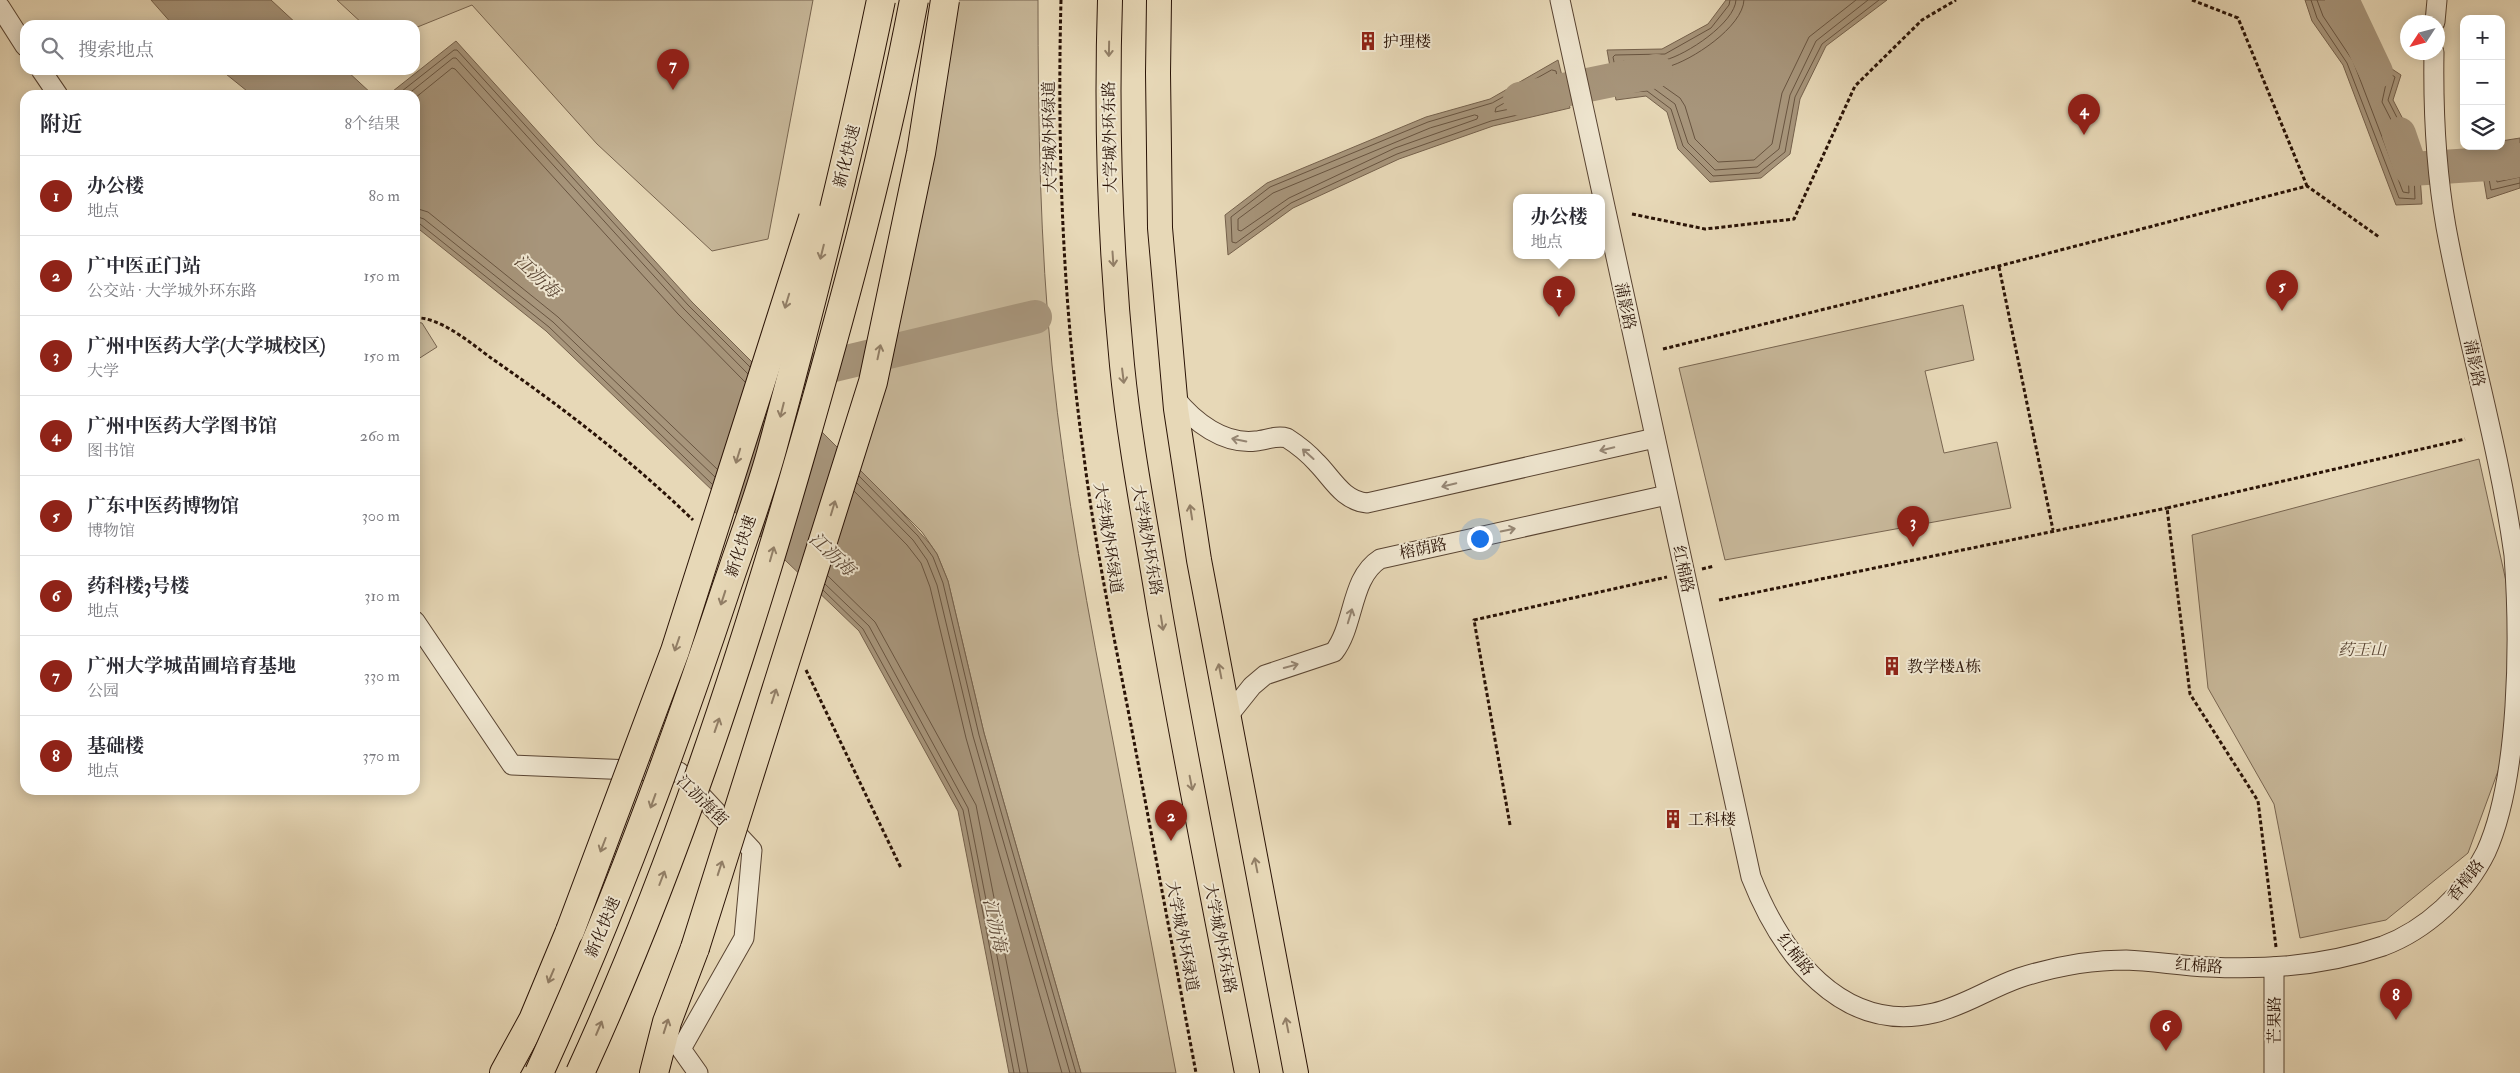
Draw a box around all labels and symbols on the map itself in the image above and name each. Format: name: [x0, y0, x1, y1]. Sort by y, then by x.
north arrow: [2400, 15, 2445, 60]
building icon: 护理楼: [1357, 30, 1379, 52]
place label: 护理楼: [1383, 32, 1431, 52]
one-way arrow: [1104, 40, 1114, 56]
pin: 7: [657, 49, 689, 90]
street label: 大学城外环绿道: [1039, 81, 1061, 193]
street label: 大学城外环东路: [1099, 81, 1121, 193]
pin: 4: [2068, 94, 2100, 135]
street label: 新化快速: [830, 123, 864, 190]
one-way arrow: [817, 243, 826, 259]
water label: 江沥海: [509, 250, 566, 305]
one-way arrow: [1109, 250, 1118, 266]
pin: 5: [2266, 270, 2298, 311]
pin: 1: [1543, 276, 1575, 317]
street label: 蒲影路: [1610, 281, 1640, 332]
one-way arrow: [782, 292, 791, 308]
street label: 蒲影路: [2459, 338, 2489, 389]
one-way arrow: [875, 344, 884, 360]
one-way arrow: [1118, 367, 1128, 383]
one-way arrow: [777, 401, 786, 417]
one-way arrow: [1231, 435, 1247, 445]
one-way arrow: [1600, 444, 1616, 454]
one-way arrow: [733, 447, 743, 463]
one-way arrow: [1301, 449, 1314, 460]
street label: 大学城外环绿道: [1089, 481, 1127, 595]
one-way arrow: [1441, 481, 1457, 490]
street label: 大学城外环东路: [1127, 483, 1167, 597]
one-way arrow: [829, 500, 839, 516]
one-way arrow: [1185, 504, 1195, 520]
pin: 3: [1897, 506, 1929, 547]
street label: 新化快速: [722, 513, 760, 580]
one-way arrow: [1500, 524, 1516, 534]
your location: [1467, 526, 1493, 552]
water label: 江沥海: [804, 528, 861, 583]
street label: 榕荫路: [1398, 534, 1449, 564]
street label: 红棉路: [1668, 544, 1698, 595]
one-way arrow: [768, 547, 778, 563]
one-way arrow: [718, 589, 727, 605]
one-way arrow: [1346, 608, 1356, 624]
one-way arrow: [1157, 614, 1167, 630]
one-way arrow: [672, 635, 681, 651]
park label: 药王山: [2338, 640, 2388, 660]
building icon: 教学楼A栋: [1881, 655, 1903, 677]
place label: 教学楼A栋: [1907, 657, 1981, 677]
one-way arrow: [1283, 660, 1299, 670]
one-way arrow: [1214, 664, 1224, 680]
one-way arrow: [770, 689, 779, 705]
one-way arrow: [712, 718, 722, 734]
street label: 江沥海街: [672, 771, 732, 830]
one-way arrow: [1187, 774, 1196, 790]
one-way arrow: [648, 793, 657, 808]
pin: 2: [1155, 800, 1187, 841]
building icon: 工科楼: [1662, 808, 1684, 830]
place label: 工科楼: [1688, 810, 1736, 830]
one-way arrow: [598, 837, 607, 853]
street label: 香樟路: [2443, 856, 2488, 906]
one-way arrow: [1251, 858, 1261, 874]
one-way arrow: [715, 860, 725, 876]
one-way arrow: [658, 871, 667, 887]
street label: 大学城外环绿道: [1162, 879, 1203, 993]
street label: 大学城外环东路: [1200, 881, 1241, 995]
street label: 新化快速: [581, 894, 625, 961]
water label: 江沥海: [978, 896, 1012, 957]
street label: 红棉路: [1773, 930, 1818, 980]
street label: 红棉路: [2174, 954, 2224, 978]
one-way arrow: [546, 968, 556, 983]
pin: 8: [2380, 979, 2412, 1020]
street label: 芒果路: [2265, 996, 2285, 1044]
pin: 6: [2150, 1010, 2182, 1051]
one-way arrow: [661, 1018, 671, 1034]
one-way arrow: [1281, 1018, 1291, 1034]
one-way arrow: [596, 1021, 605, 1036]

